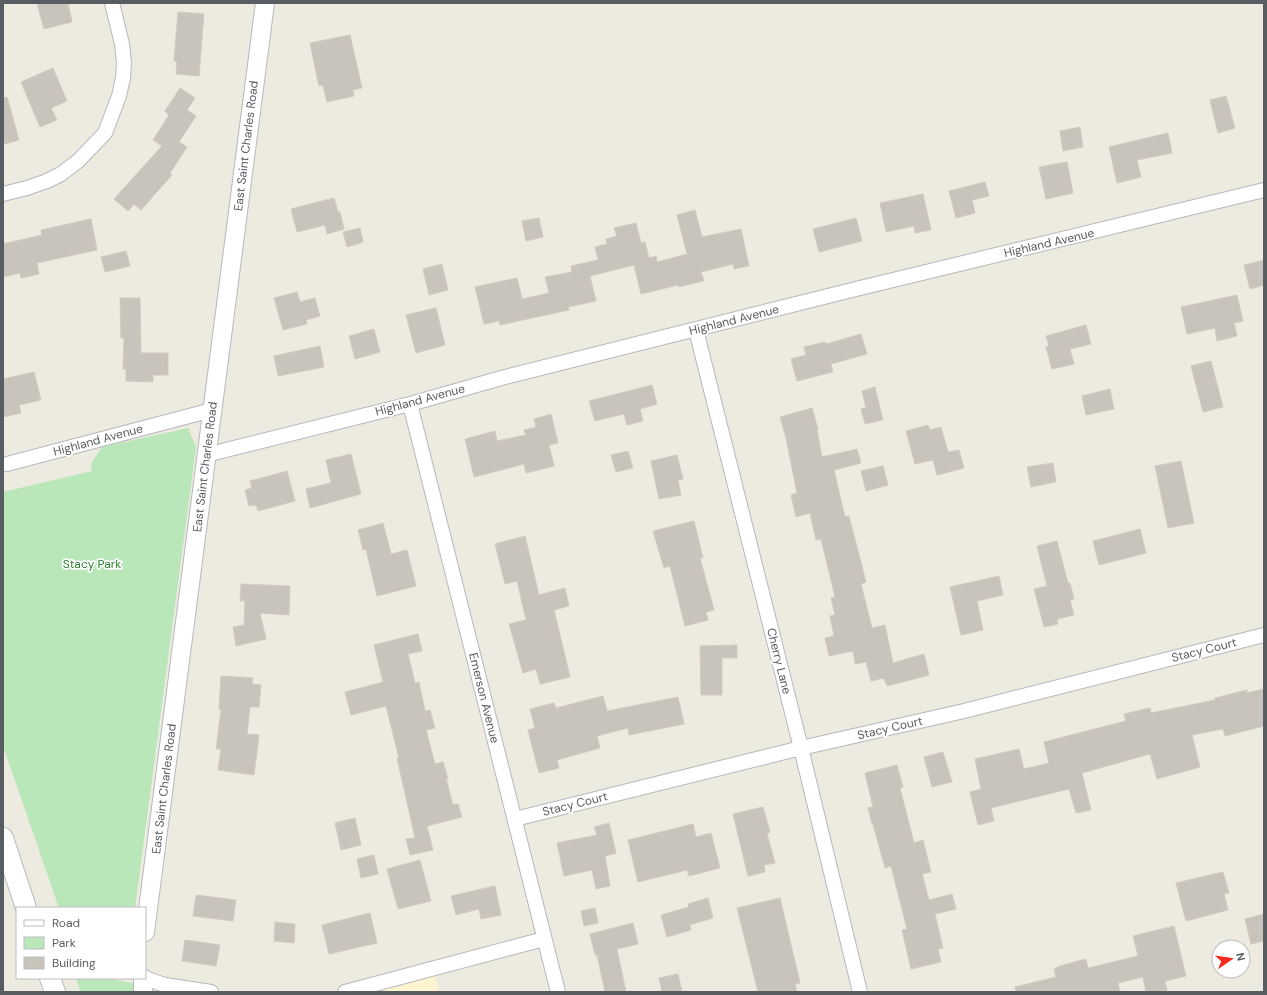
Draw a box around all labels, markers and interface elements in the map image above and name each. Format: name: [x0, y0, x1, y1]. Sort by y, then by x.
street label: East Saint Charles Road: [230, 80, 262, 212]
street label: Highland Avenue: [1002, 225, 1096, 261]
street label: Highland Avenue: [687, 301, 781, 339]
street label: Highland Avenue: [373, 380, 467, 420]
street label: East Saint Charles Road: [189, 401, 221, 533]
street label: Highland Avenue: [51, 420, 145, 460]
park label: Stacy Park: [63, 556, 121, 572]
street label: Cherry Lane: [763, 626, 795, 696]
street label: Stacy Court: [1170, 634, 1239, 666]
street label: Emerson Avenue: [465, 651, 503, 745]
street label: Stacy Court: [856, 713, 925, 743]
street label: East Saint Charles Road: [148, 723, 180, 855]
street label: Stacy Court: [541, 788, 610, 820]
legend: [16, 907, 146, 979]
text: Road: [52, 915, 80, 931]
text: Park: [52, 935, 76, 951]
north arrow: [1211, 939, 1251, 979]
text: N: [1233, 951, 1248, 962]
text: Building: [52, 955, 96, 971]

